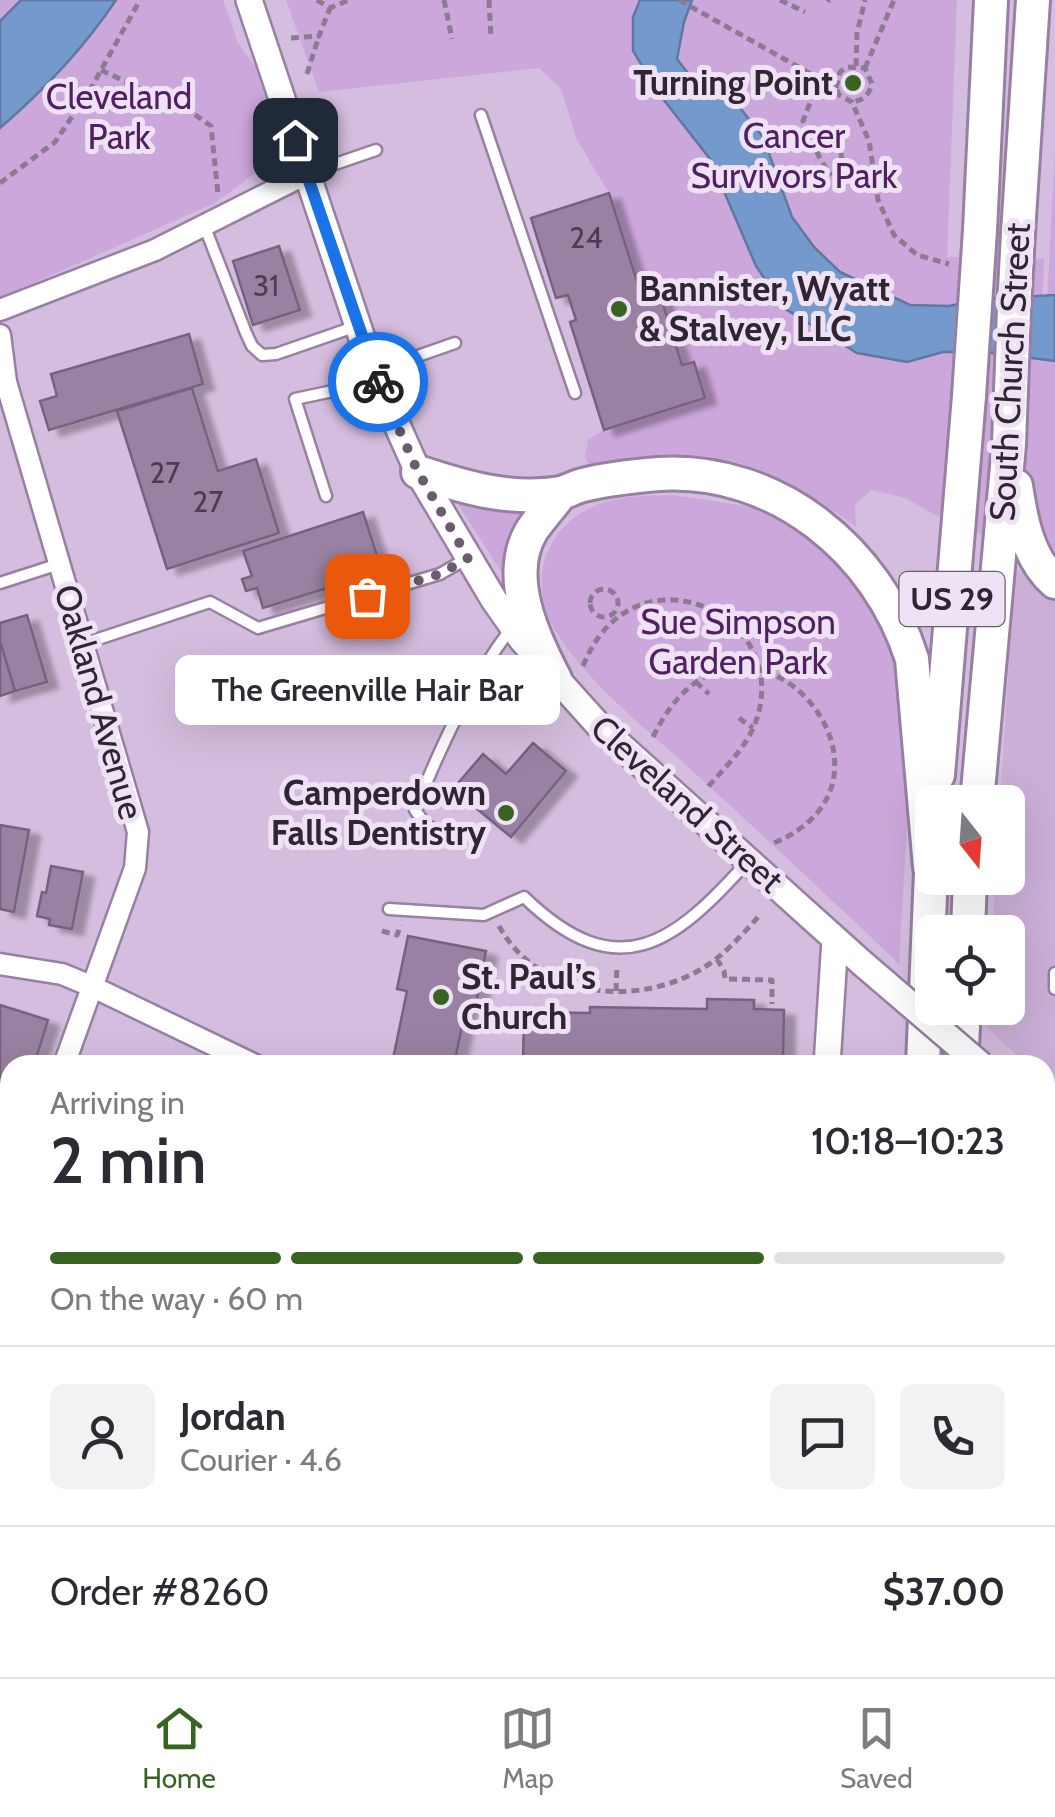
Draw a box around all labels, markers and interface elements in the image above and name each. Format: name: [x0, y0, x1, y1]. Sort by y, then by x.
place label: Turning Point: [633, 61, 833, 104]
marker: Turning Point: [842, 72, 864, 94]
park label: Cleveland Park: [46, 75, 192, 158]
pin: [253, 98, 338, 183]
icon: home: [268, 113, 323, 168]
park label: Cancer Survivors Park: [691, 114, 898, 197]
house number: 24: [569, 219, 603, 256]
street label: South Church Street: [980, 221, 1039, 522]
house number: 31: [253, 267, 279, 304]
place label: Bannister, Wyatt & Stalvey, LLC: [639, 267, 890, 350]
marker: Bannister, Wyatt & Stalvey, LLC: [608, 298, 630, 320]
courier: [328, 332, 428, 432]
icon: bike: [351, 355, 406, 410]
house number: 27: [150, 454, 180, 491]
house number: 27: [193, 483, 223, 520]
pin: [325, 554, 410, 639]
icon: bag: [340, 569, 395, 624]
road number: US 29: [900, 572, 1004, 626]
street label: Oakland Avenue: [45, 580, 154, 824]
park label: Sue Simpson Garden Park: [640, 600, 836, 683]
callout: The Greenville Hair Bar: [175, 656, 560, 726]
text: The Greenville Hair Bar: [211, 670, 524, 709]
street label: Cleveland Street: [582, 706, 793, 901]
place label: Camperdown Falls Dentistry: [271, 771, 486, 854]
north arrow: [915, 785, 1025, 895]
map controls: [915, 785, 1025, 1025]
marker: Camperdown Falls Dentistry: [495, 802, 517, 824]
button: locate: [915, 915, 1025, 1025]
place label: St. Paul’s Church: [461, 955, 596, 1038]
marker: St. Paul’s Church: [430, 986, 452, 1008]
text: Arriving in: [50, 1083, 185, 1122]
text: 10:18–10:23: [811, 1117, 1005, 1164]
text: 2 min: [50, 1120, 207, 1199]
text: On the way · 60 m: [50, 1279, 303, 1318]
button: person: [50, 1384, 155, 1489]
button: chat: [770, 1384, 875, 1489]
button: phone: [900, 1384, 1005, 1489]
text: Jordan: [180, 1393, 286, 1440]
text: Courier · 4.6: [180, 1440, 342, 1479]
text: Order #8260: [50, 1568, 269, 1615]
text: $37.00: [883, 1568, 1005, 1615]
tab: Home: [142, 1701, 216, 1795]
tab: Map: [500, 1701, 555, 1795]
tab: Saved: [840, 1701, 913, 1795]

